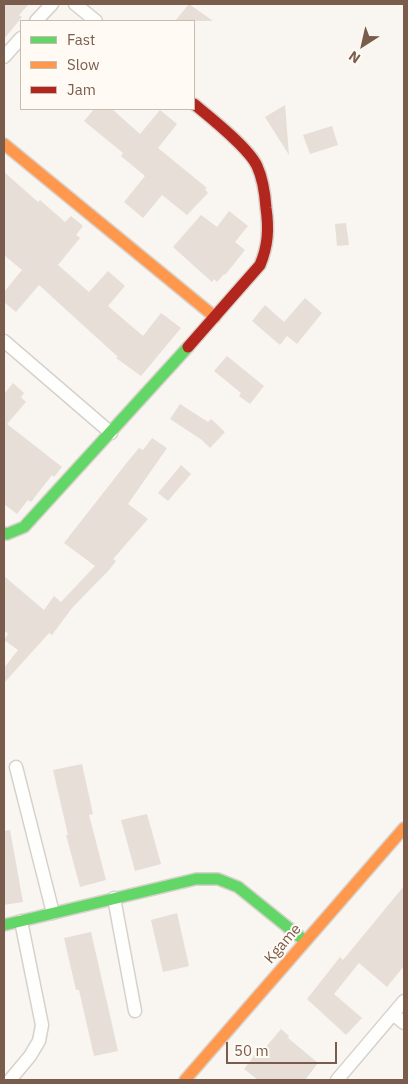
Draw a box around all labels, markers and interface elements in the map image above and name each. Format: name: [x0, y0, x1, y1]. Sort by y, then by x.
legend: [20, 20, 195, 110]
north arrow: [338, 20, 388, 70]
text: Fast: [67, 30, 95, 49]
text: N: [345, 47, 364, 68]
text: Slow: [67, 55, 100, 74]
text: Jam: [67, 80, 96, 99]
street label: Kgame: [261, 921, 305, 967]
scale bar: [228, 1032, 339, 1064]
text: 50 m: [234, 1041, 269, 1060]

